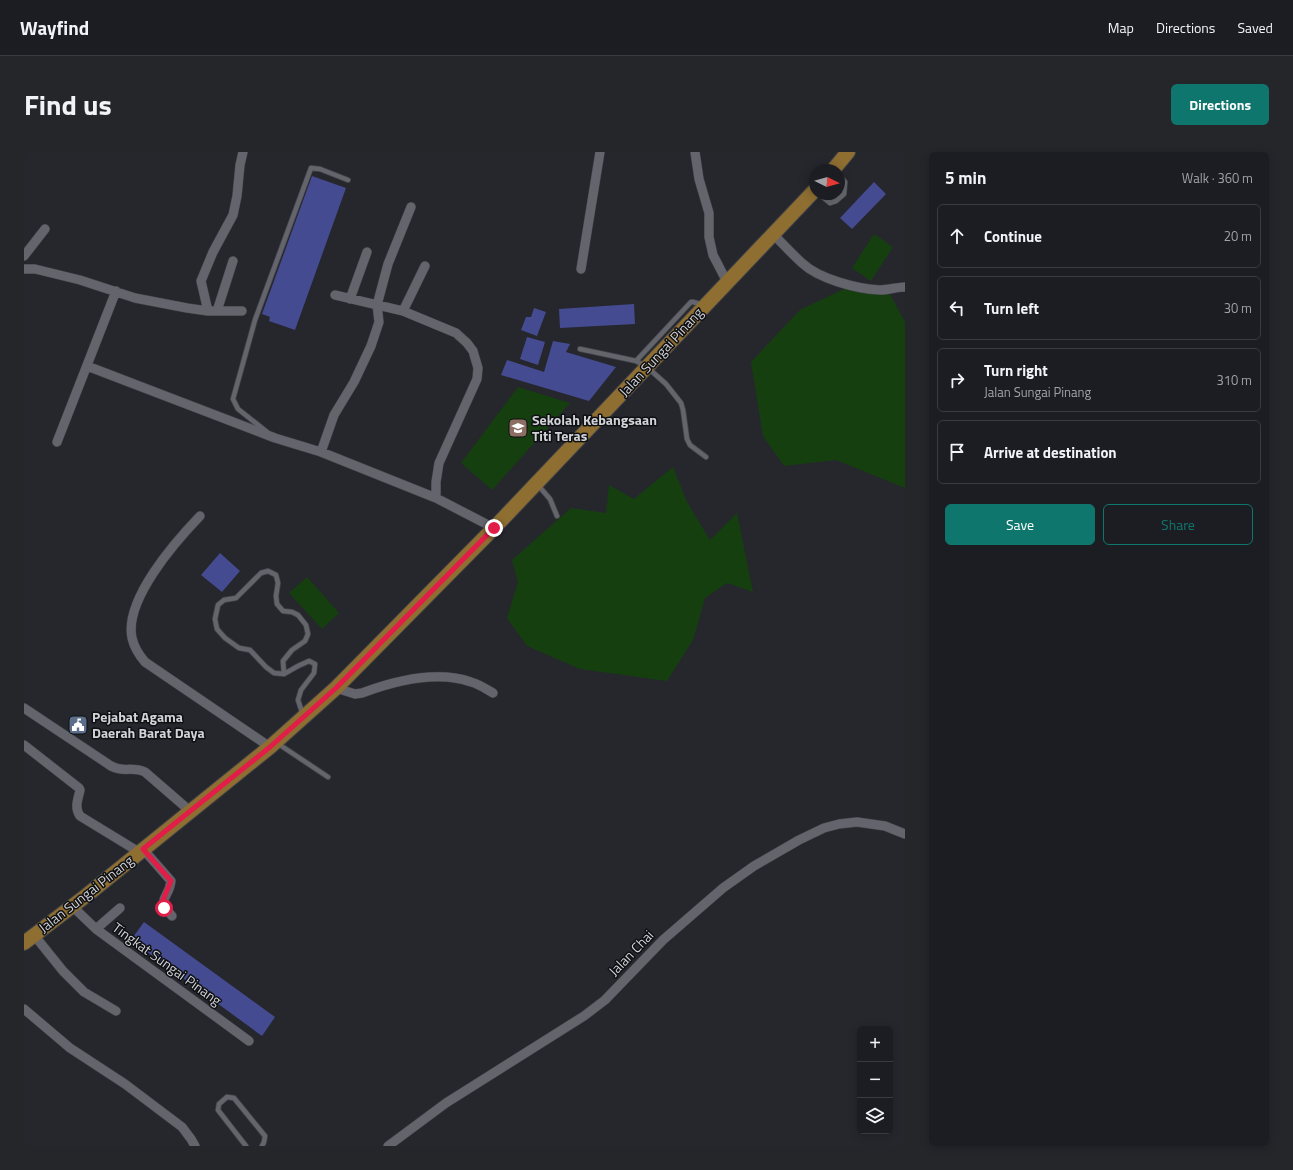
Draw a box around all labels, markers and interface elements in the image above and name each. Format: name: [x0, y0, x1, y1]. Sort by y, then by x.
text: Wayfind: [20, 13, 89, 42]
text: Map: [1108, 17, 1134, 38]
text: Directions: [1156, 17, 1215, 38]
text: Saved: [1237, 17, 1273, 38]
text: Find us: [24, 83, 112, 126]
button: Directions: [1171, 84, 1269, 125]
north arrow: [809, 164, 845, 200]
text: 5 min: [945, 165, 986, 191]
text: Walk · 360 m: [1182, 168, 1253, 188]
icon: ahead: [946, 225, 968, 247]
text: Continue: [984, 225, 1042, 248]
text: 20 m: [1224, 226, 1252, 246]
icon: left: [946, 297, 968, 319]
text: Turn left: [984, 297, 1039, 320]
text: 30 m: [1224, 298, 1252, 318]
street label: Jalan Sungai Pinang: [614, 302, 708, 401]
text: Turn right: [984, 359, 1048, 382]
icon: right: [946, 369, 968, 391]
text: 310 m: [1216, 370, 1252, 390]
text: Jalan Sungai Pinang: [984, 382, 1091, 402]
place label: Sekolah Kebangsaan Titi Teras: [532, 409, 657, 446]
school or university icon: Sekolah Kebangsaan Titi Teras: [507, 417, 529, 439]
icon: arrive: [946, 441, 968, 463]
text: Arrive at destination: [984, 441, 1117, 464]
button: Save: [945, 504, 1095, 545]
button: Share: [1103, 504, 1253, 545]
route end: [485, 519, 503, 537]
place label: Pejabat Agama Daerah Barat Daya: [92, 706, 205, 743]
public building icon: Pejabat Agama Daerah Barat Daya: [67, 714, 89, 736]
street label: Jalan Sungai Pinang: [34, 850, 138, 937]
route start: [155, 899, 173, 917]
street label: Tingkat Sungai Pinang: [108, 917, 226, 1010]
street label: Jalan Chai: [603, 925, 658, 980]
map controls: [857, 1026, 893, 1134]
button: +: [857, 1026, 893, 1062]
button: −: [857, 1062, 893, 1098]
button: layers: [857, 1098, 893, 1134]

